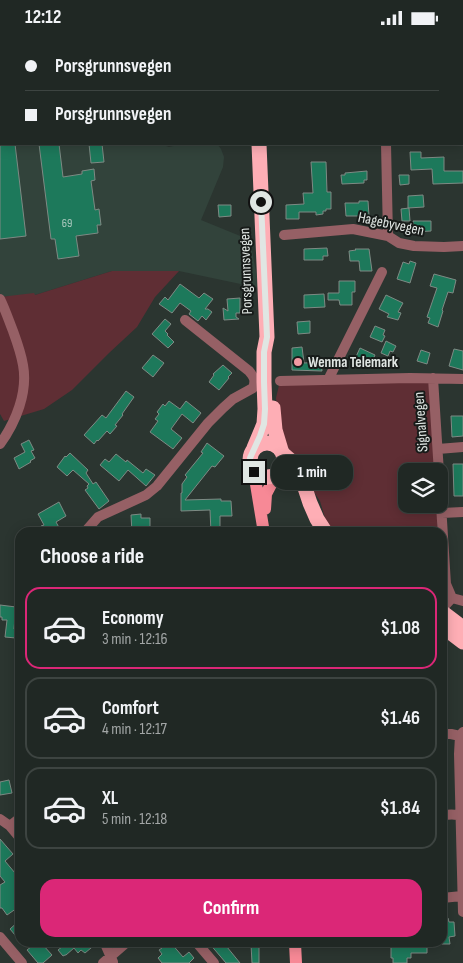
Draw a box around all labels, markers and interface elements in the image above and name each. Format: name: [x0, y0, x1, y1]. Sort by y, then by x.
text: 12:12: [25, 6, 61, 29]
text: Porsgrunnsvegen: [55, 55, 171, 78]
text: Porsgrunnsvegen: [55, 103, 171, 126]
route start: [250, 191, 272, 213]
street label: Hagebyvegen: [356, 208, 426, 240]
house number: 69: [62, 216, 72, 231]
street label: Porsgrunnsvegen: [235, 227, 257, 315]
place label: Wenma Telemark: [308, 353, 399, 372]
marker: Wenma Telemark: [292, 356, 304, 368]
street label: Signalvegen: [409, 391, 433, 453]
callout: 1 min: [272, 455, 354, 489]
route end: [243, 461, 265, 483]
text: 1 min: [297, 463, 327, 482]
map controls: [398, 463, 448, 513]
button: layers: [398, 463, 448, 513]
text: Choose a ride: [40, 543, 144, 570]
icon: car: [42, 606, 87, 651]
text: Economy: [102, 607, 164, 630]
text: $1.08: [380, 617, 420, 640]
text: 3 min · 12:16: [102, 630, 168, 649]
icon: car: [42, 696, 87, 741]
text: Comfort: [102, 697, 159, 720]
text: $1.46: [380, 707, 420, 730]
text: 4 min · 12:17: [102, 720, 167, 739]
icon: car: [42, 786, 87, 831]
text: XL: [102, 787, 118, 810]
text: $1.84: [380, 797, 420, 820]
text: 5 min · 12:18: [102, 810, 167, 829]
button: Confirm: [40, 879, 422, 937]

